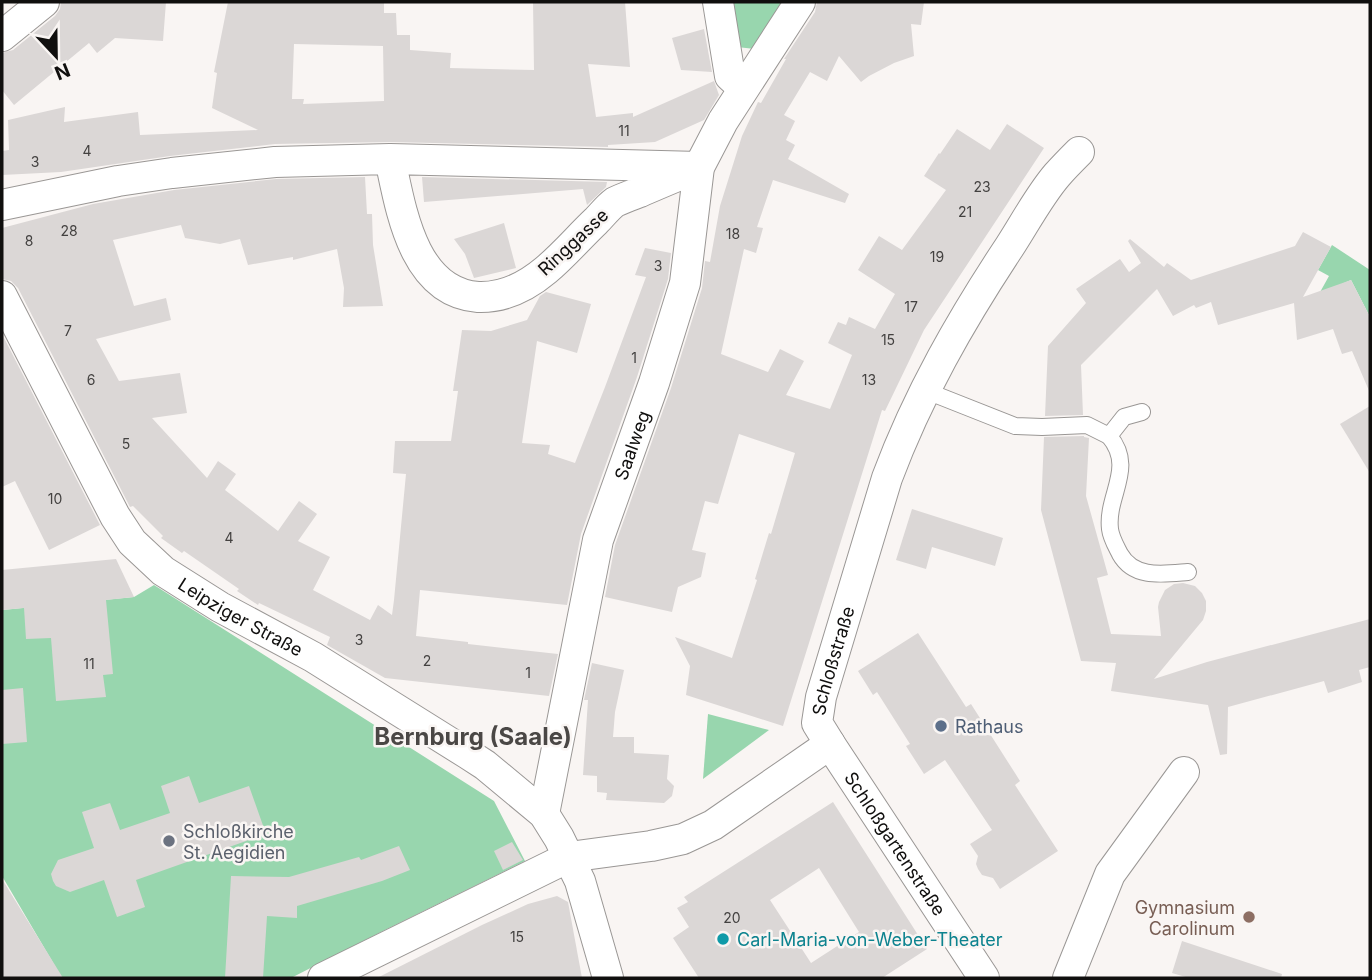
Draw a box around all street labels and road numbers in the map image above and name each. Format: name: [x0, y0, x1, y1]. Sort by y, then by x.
street label: Ringgasse: [534, 204, 612, 280]
street label: Saalweg: [610, 408, 654, 483]
street label: Leipziger Straße: [175, 573, 306, 660]
street label: Schloßstraße: [808, 604, 858, 717]
street label: Schloßgartenstraße: [841, 768, 950, 919]

